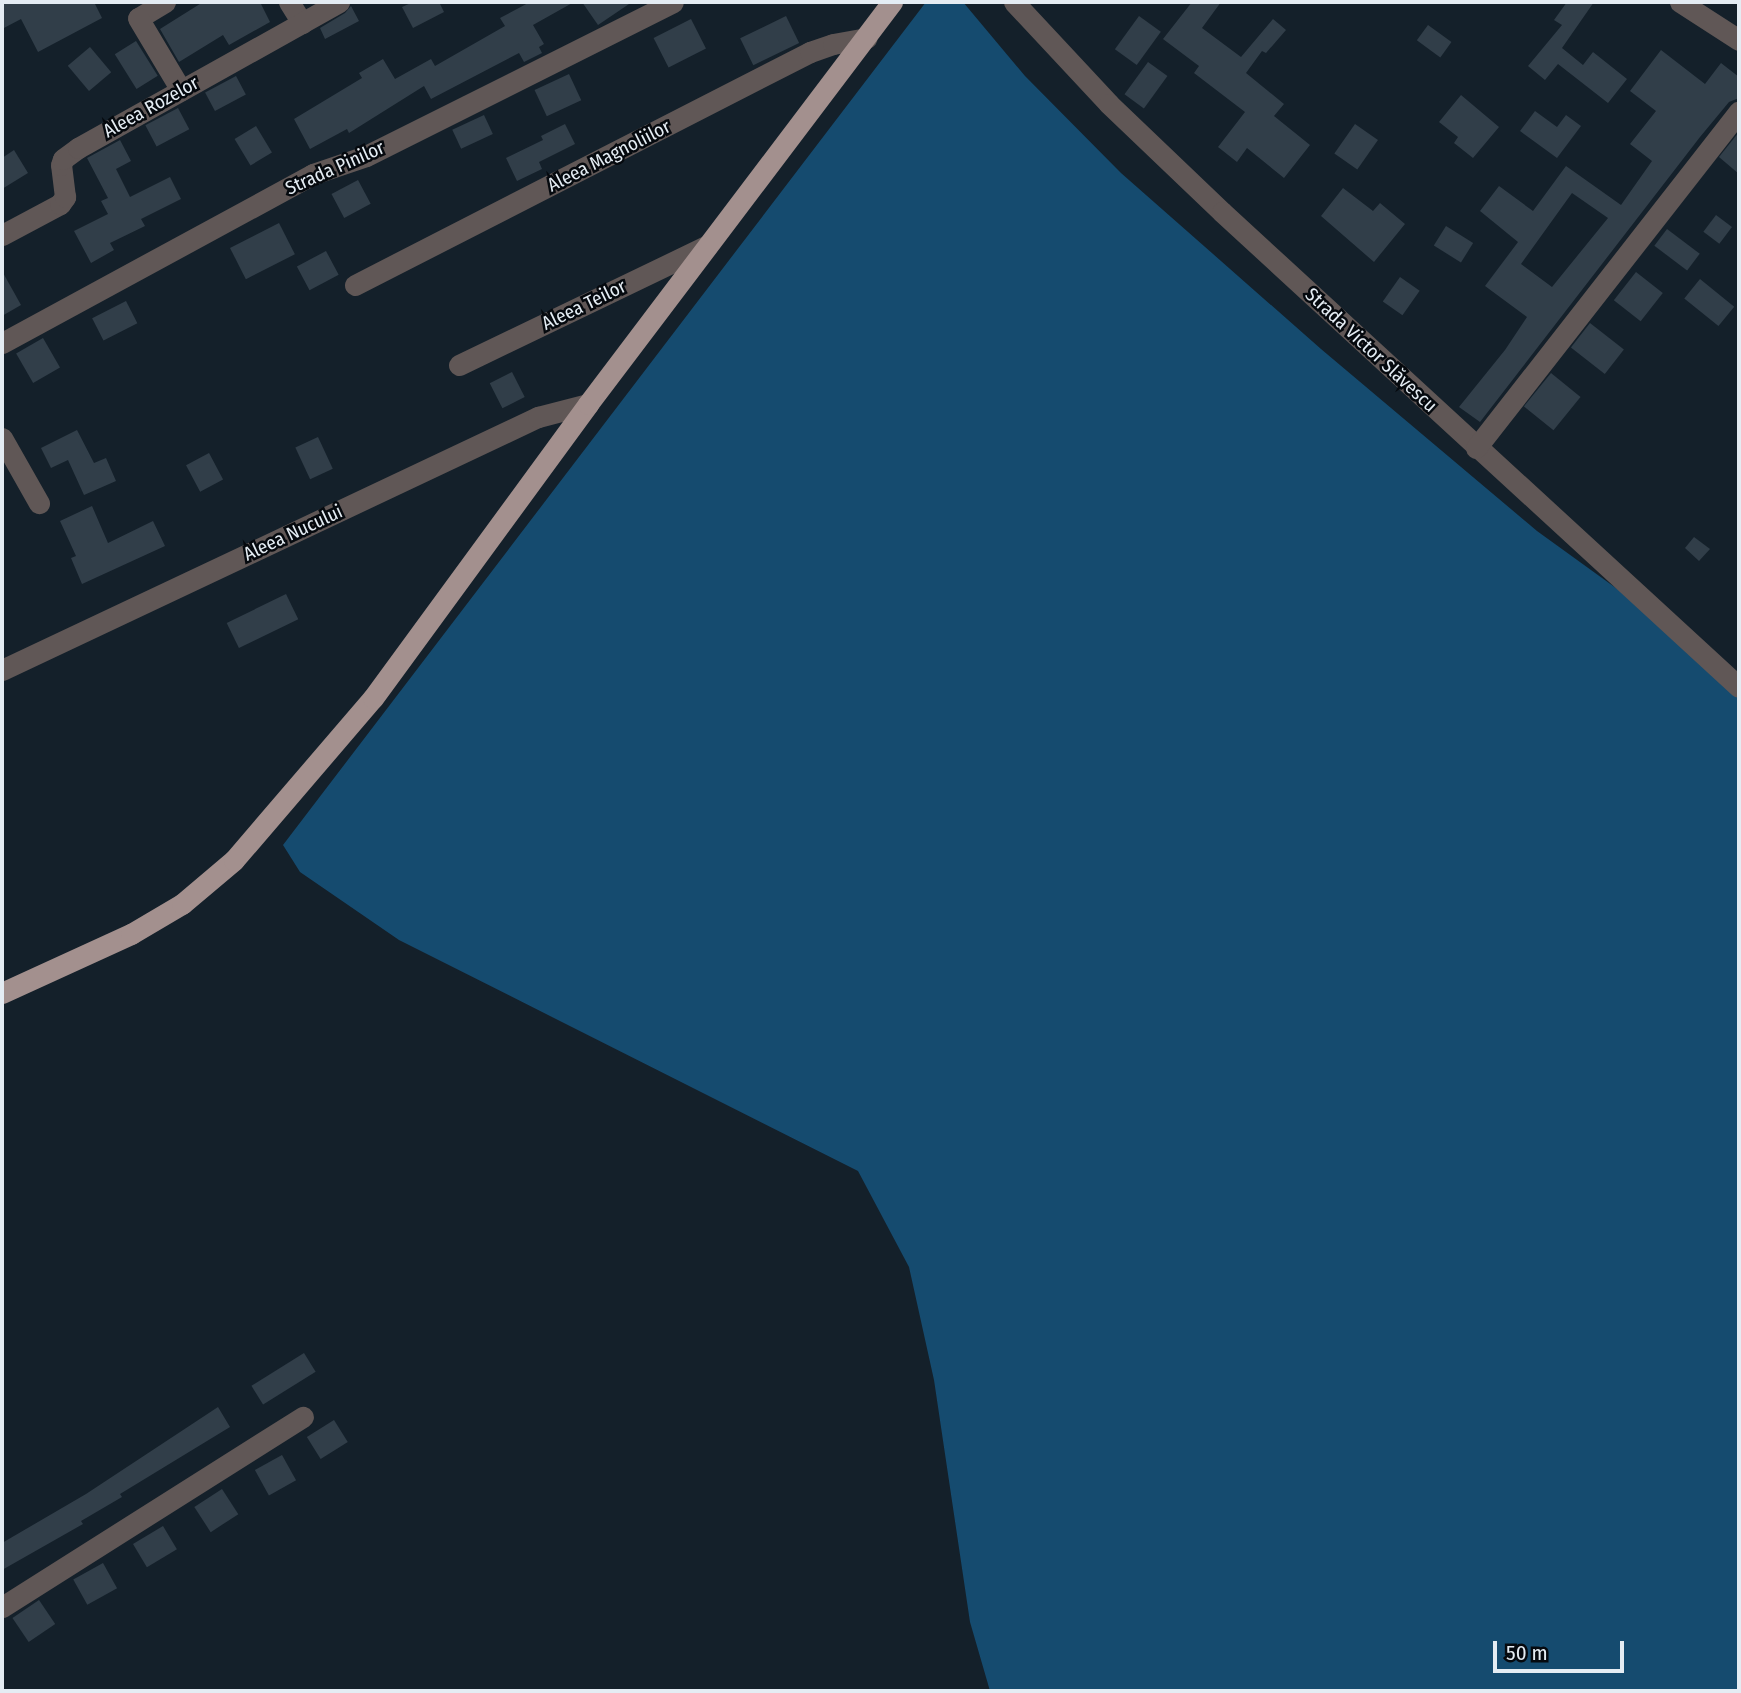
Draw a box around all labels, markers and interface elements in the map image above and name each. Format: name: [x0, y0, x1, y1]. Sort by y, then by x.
street label: Aleea Rozelor: [99, 71, 203, 143]
street label: Aleea Magnoliilor: [544, 115, 674, 197]
street label: Strada Pinilor: [282, 136, 388, 200]
street label: Aleea Teilor: [538, 275, 630, 335]
street label: Strada Victor Slăvescu: [1300, 283, 1442, 417]
street label: Aleea Nucului: [240, 500, 346, 566]
scale bar: [1496, 1626, 1627, 1670]
text: 50 m: [1506, 1640, 1548, 1666]

